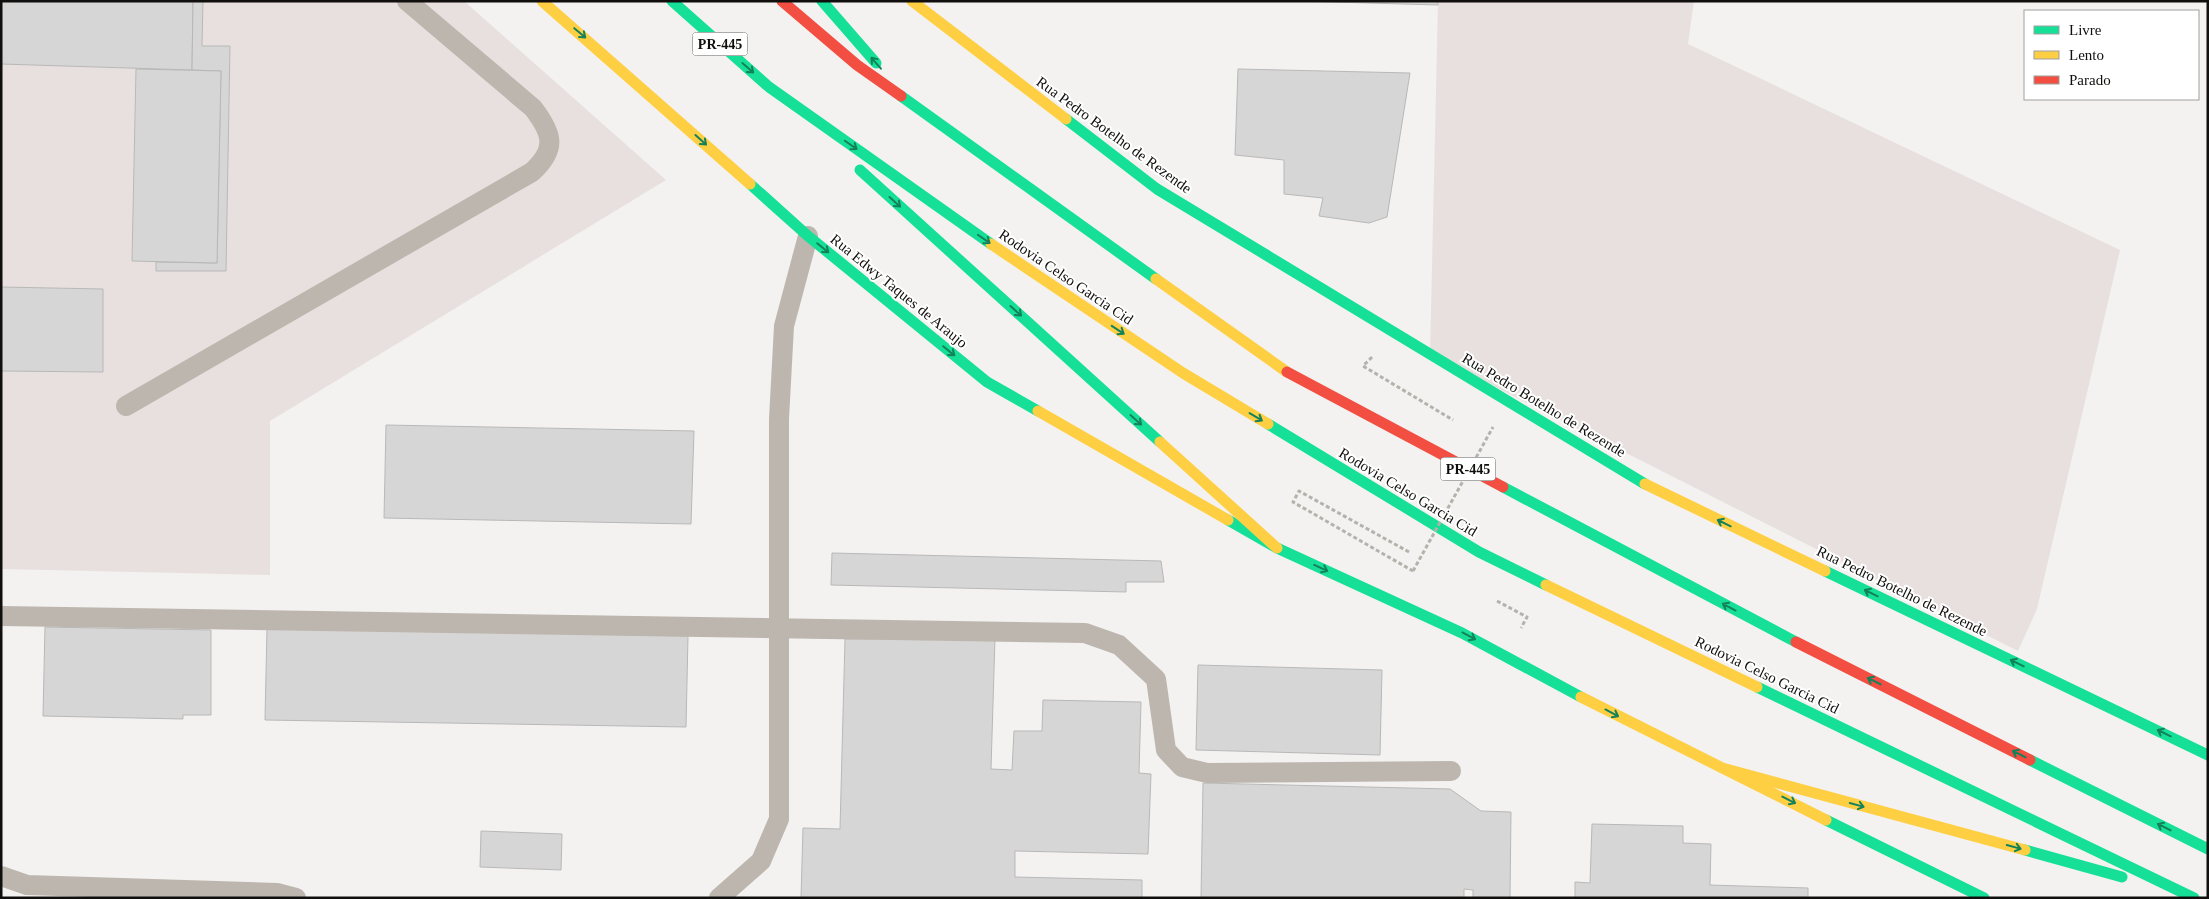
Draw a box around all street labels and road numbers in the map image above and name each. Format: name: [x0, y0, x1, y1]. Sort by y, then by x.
road number: PR-445: [692, 33, 748, 56]
street label: Rua Pedro Botelho de Rezende: [1033, 73, 1195, 197]
street label: Rodovia Celso Garcia Cid: [996, 226, 1136, 328]
street label: Rua Edwy Taques de Araujo: [827, 231, 971, 351]
street label: Rua Pedro Botelho de Rezende: [1460, 350, 1629, 460]
street label: Rodovia Celso Garcia Cid: [1336, 444, 1480, 540]
road number: PR-445: [1440, 458, 1496, 480]
street label: Rua Pedro Botelho de Rezende: [1814, 543, 1990, 639]
street label: Rodovia Celso Garcia Cid: [1693, 633, 1842, 717]

